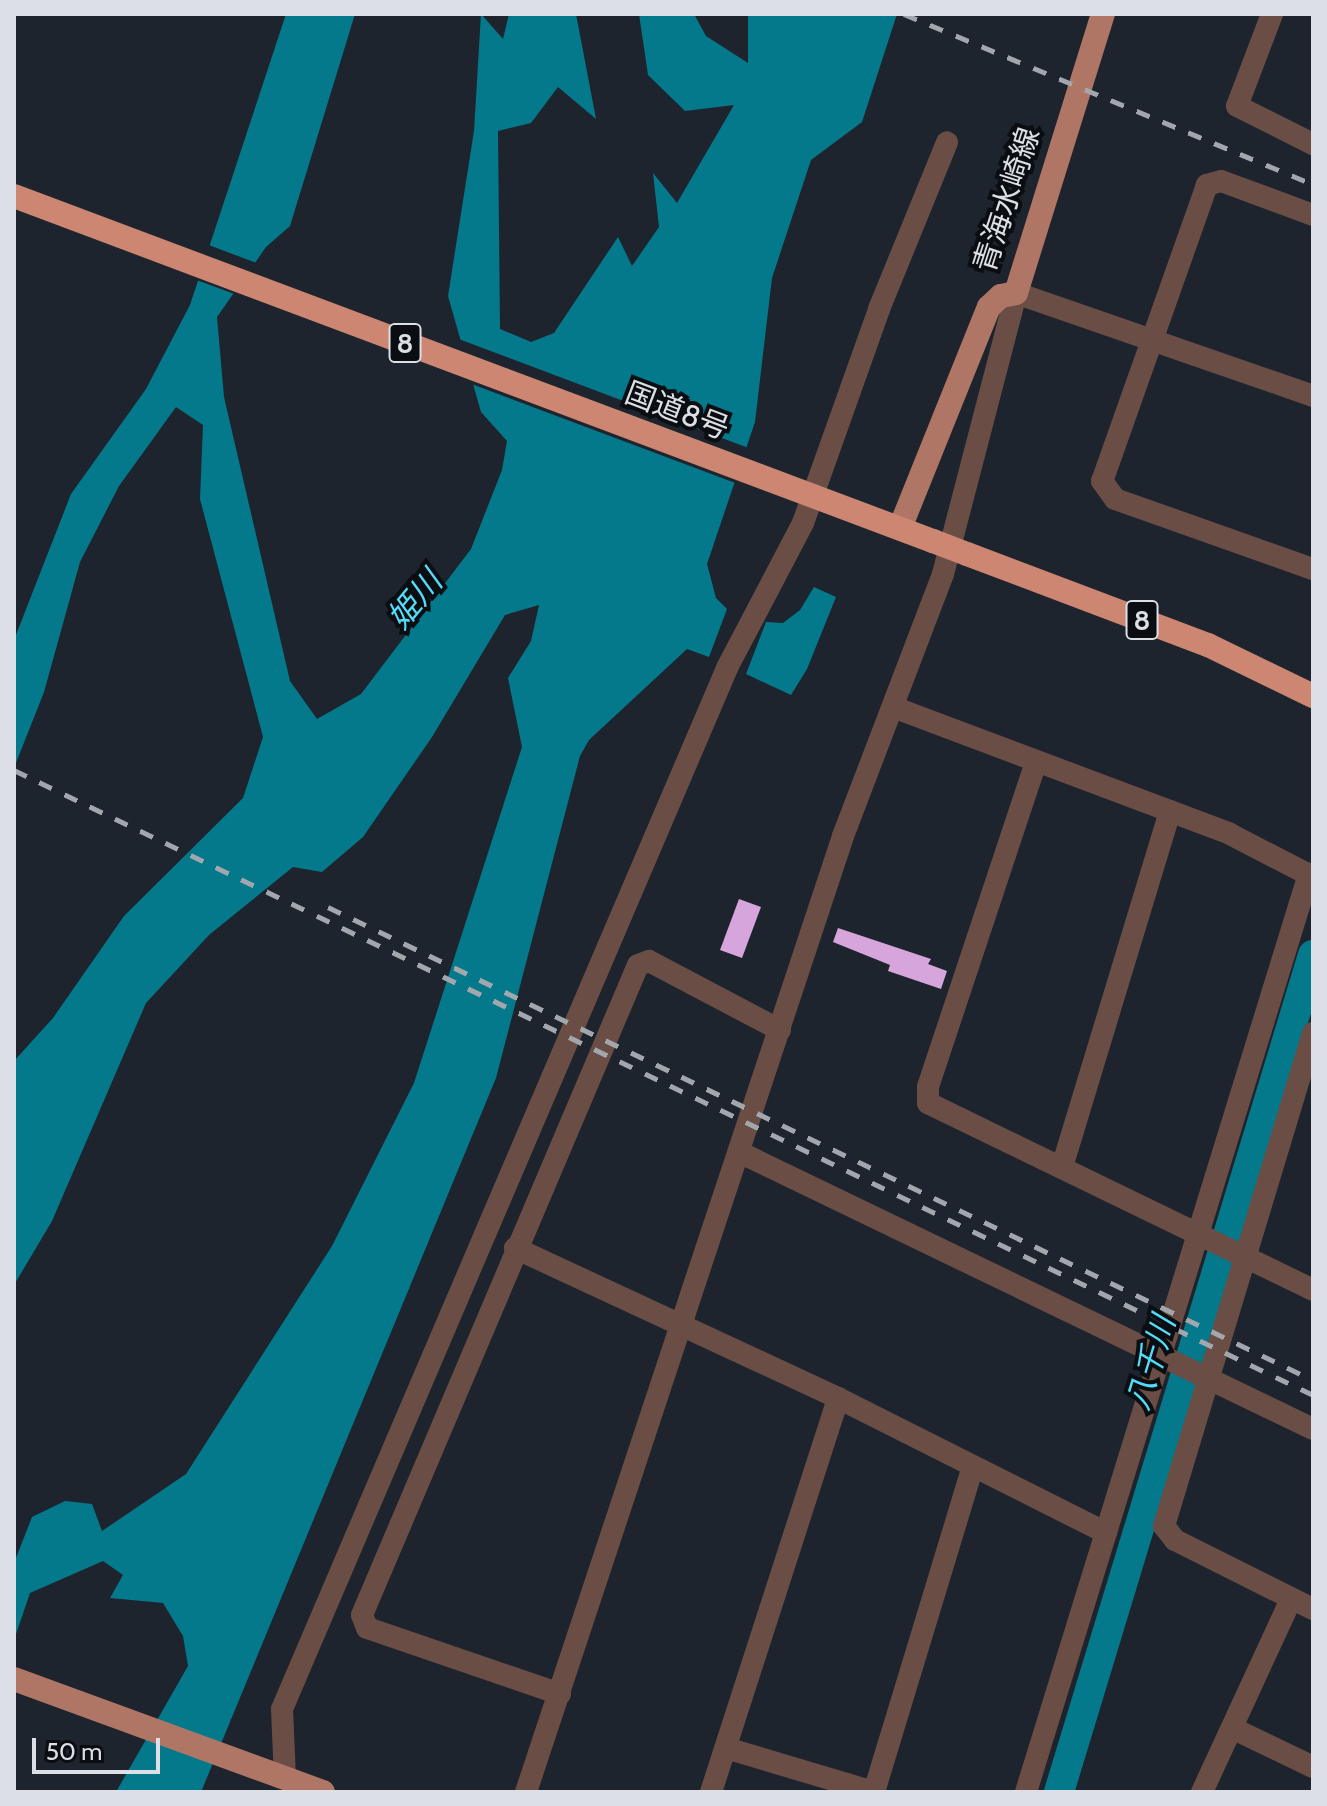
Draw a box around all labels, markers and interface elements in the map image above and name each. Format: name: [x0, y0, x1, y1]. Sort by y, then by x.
street label: 青海水崎線: [967, 123, 1047, 277]
road number: 8: [387, 319, 423, 367]
street label: 国道8号: [620, 375, 734, 447]
water label: 姫川: [380, 563, 450, 637]
road number: 8: [1124, 596, 1160, 644]
water label: 八千川: [1119, 1311, 1183, 1415]
scale bar: [36, 1722, 164, 1772]
text: 50 m: [46, 1737, 102, 1766]

